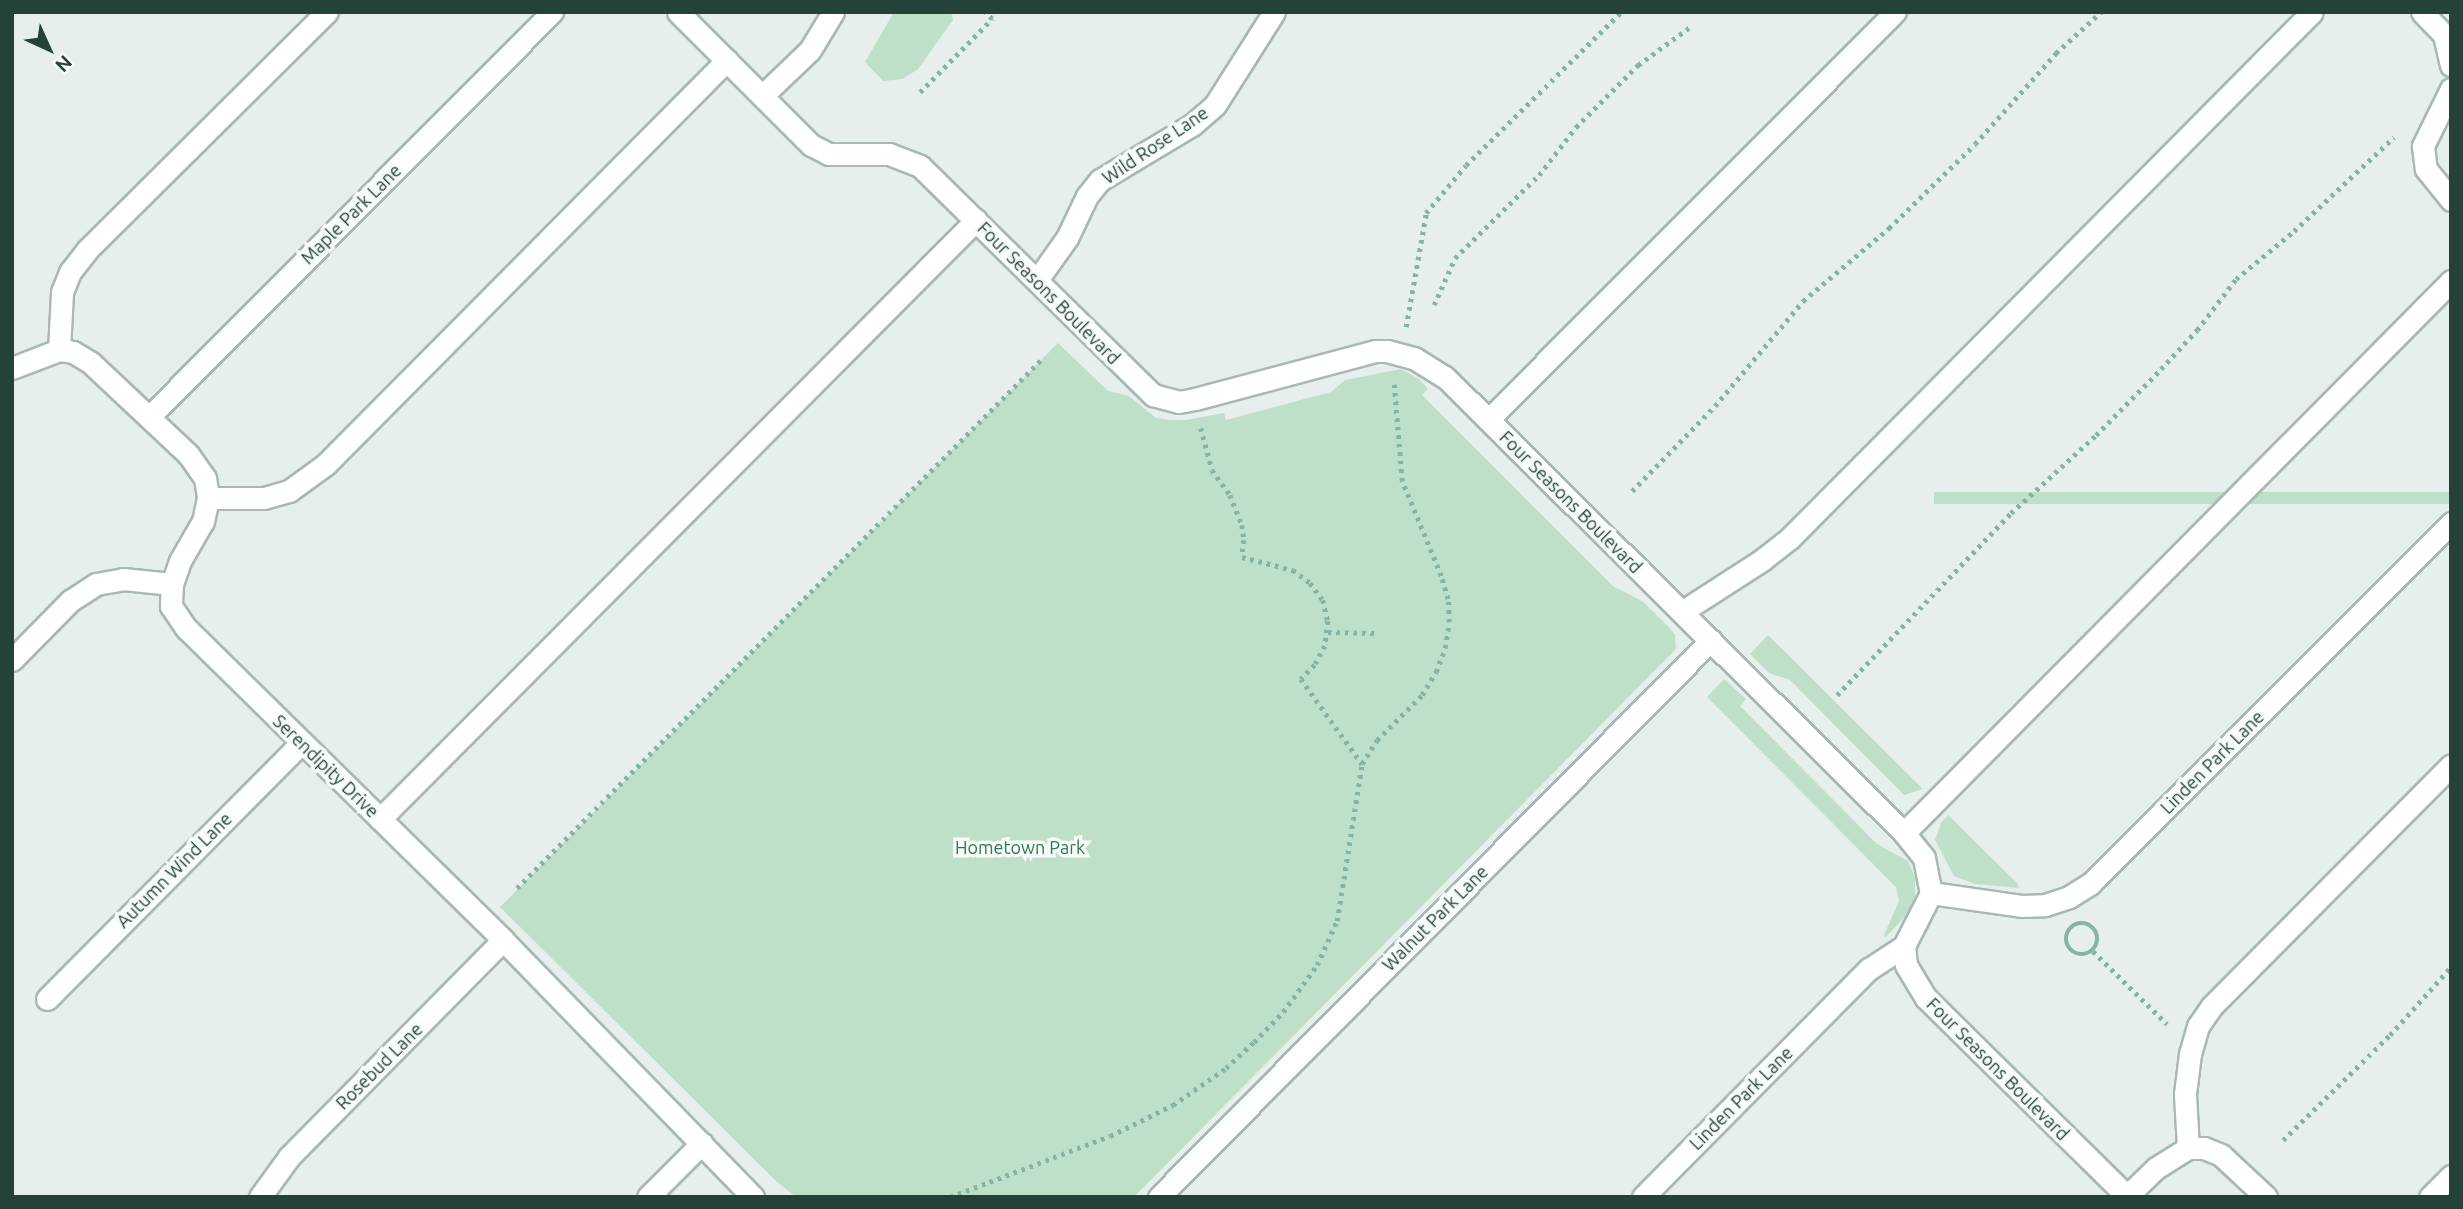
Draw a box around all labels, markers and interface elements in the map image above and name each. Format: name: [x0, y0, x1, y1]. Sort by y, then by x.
north arrow: [14, 14, 84, 84]
text: N: [51, 51, 77, 77]
street label: Wild Rose Lane: [1098, 102, 1212, 188]
street label: Maple Park Lane: [296, 159, 406, 269]
street label: Four Seasons Boulevard: [973, 217, 1125, 369]
street label: Four Seasons Boulevard: [1495, 426, 1647, 578]
street label: Linden Park Lane: [2156, 706, 2268, 818]
street label: Serendipity Drive: [269, 710, 383, 822]
street label: Autumn Wind Lane: [112, 808, 236, 932]
park label: Hometown Park: [955, 836, 1085, 858]
street label: Walnut Park Lane: [1378, 861, 1492, 975]
street label: Four Seasons Boulevard: [1922, 993, 2074, 1145]
street label: Rosebud Lane: [331, 1018, 427, 1114]
street label: Linden Park Lane: [1685, 1042, 1797, 1154]

